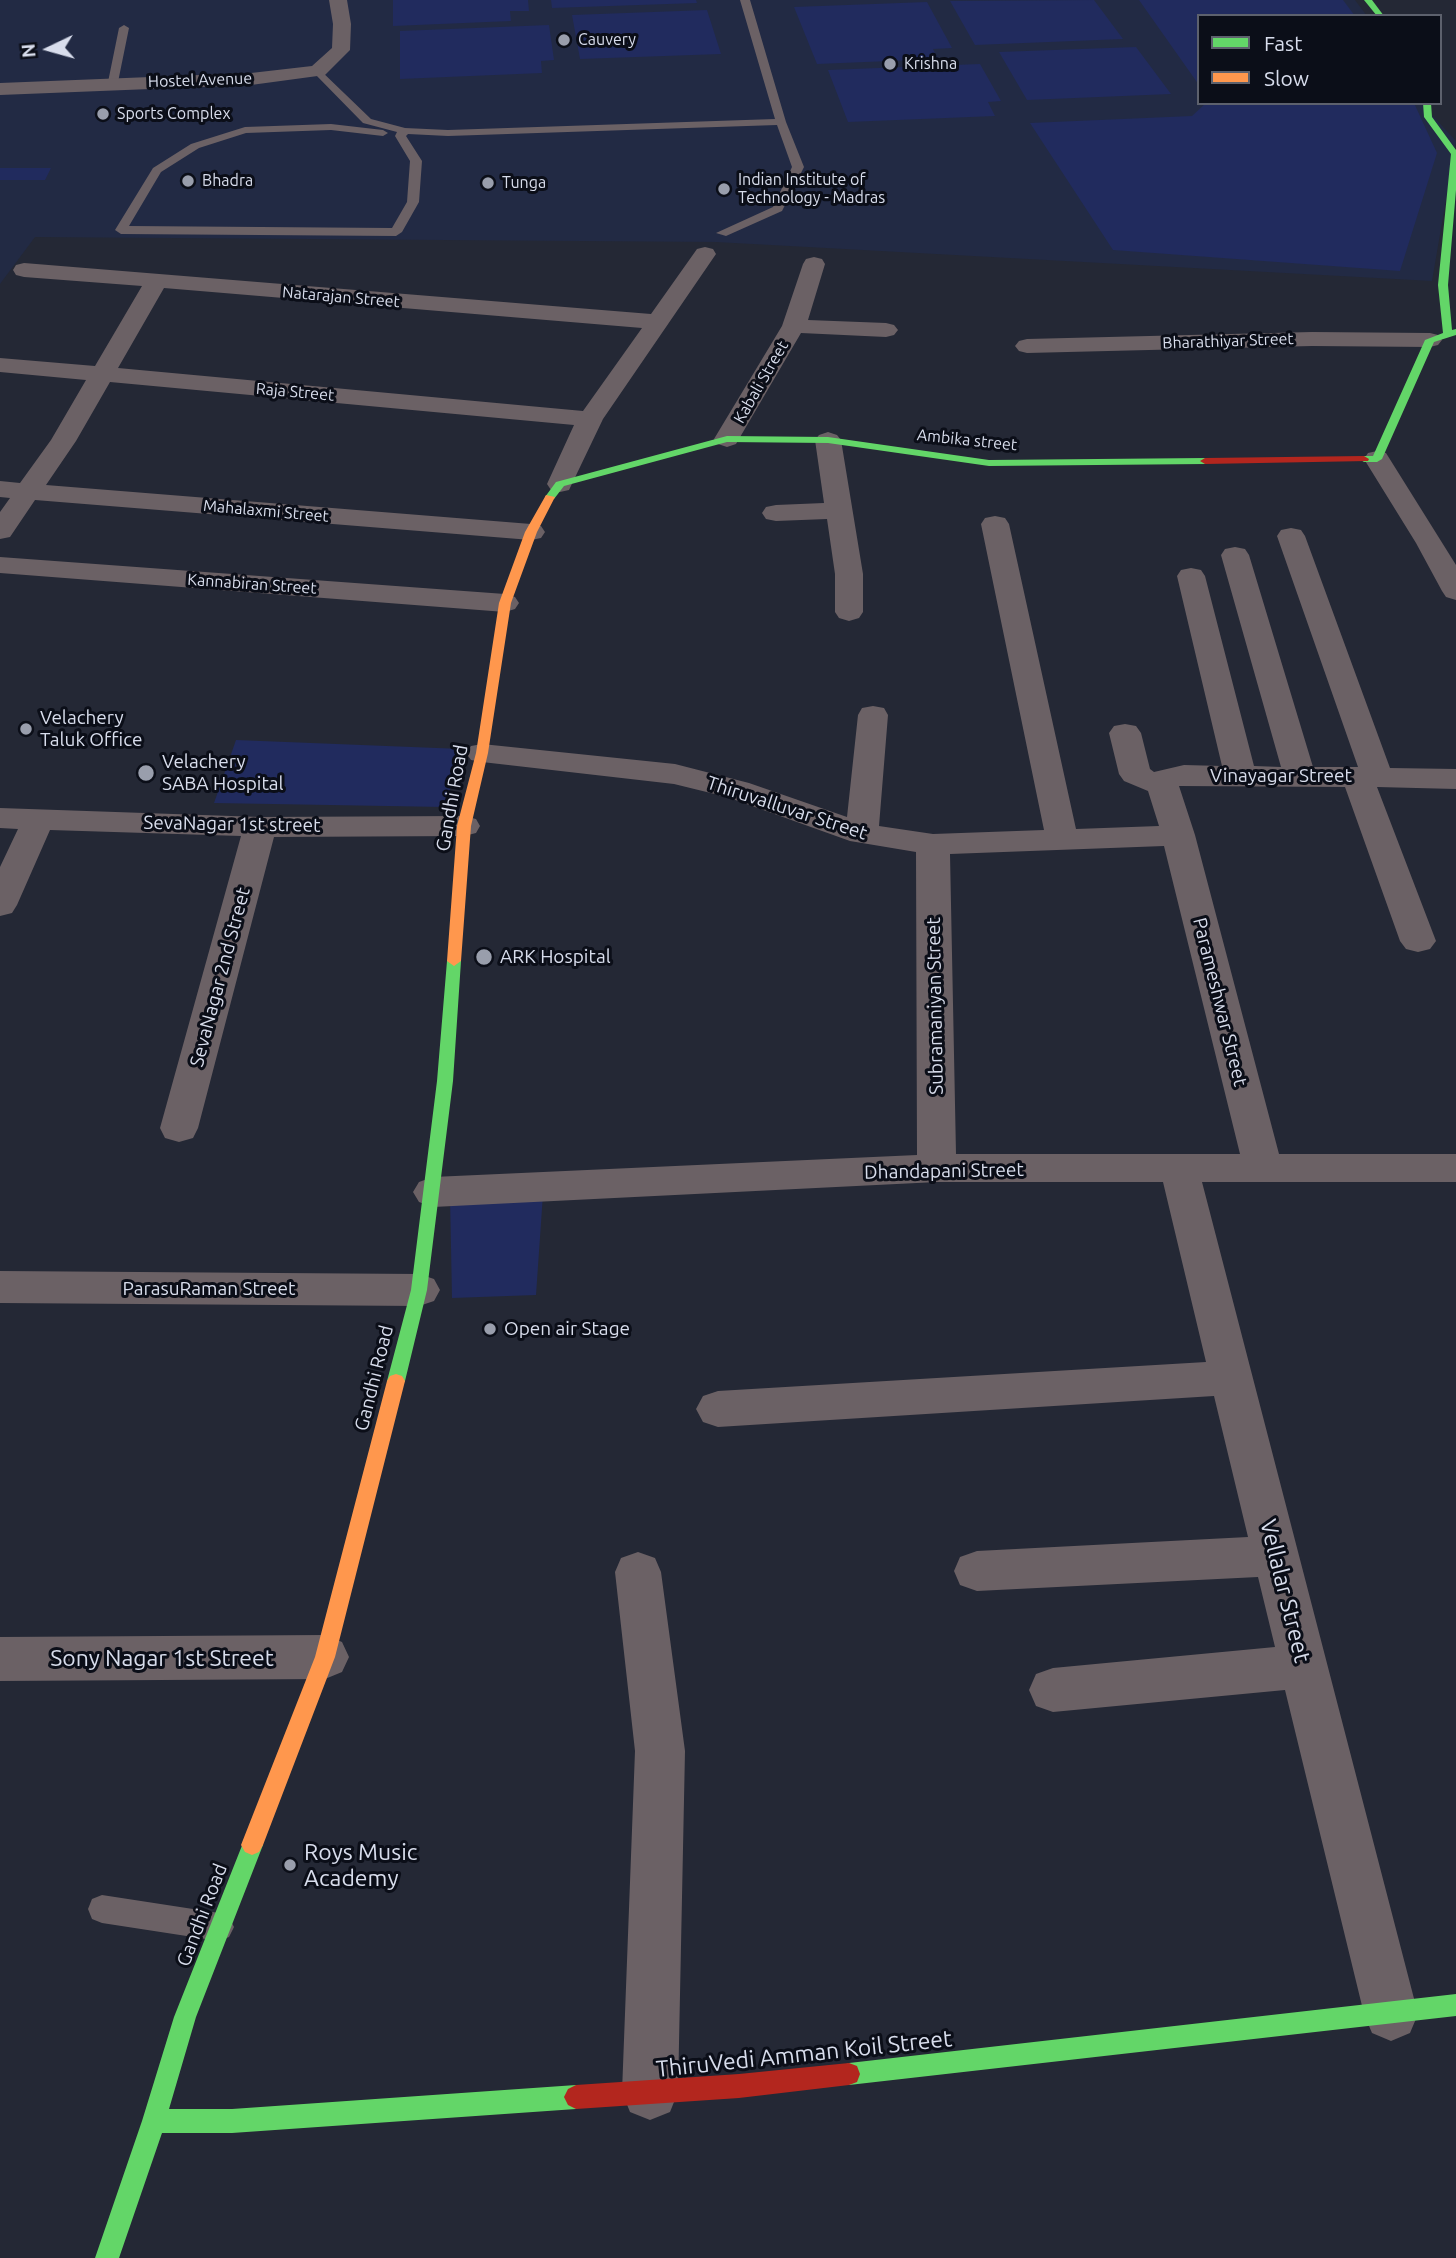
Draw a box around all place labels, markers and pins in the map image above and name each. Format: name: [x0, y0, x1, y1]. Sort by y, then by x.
place label: Cauvery: [578, 30, 636, 50]
marker: Cauvery: [556, 32, 572, 48]
place label: Krishna: [904, 54, 957, 74]
marker: Krishna: [882, 56, 898, 72]
place label: Sports Complex: [117, 104, 230, 124]
marker: Sports Complex: [95, 106, 111, 122]
place label: Indian Institute of Technology - Madras: [738, 170, 885, 208]
place label: Bhadra: [202, 171, 253, 191]
marker: Bhadra: [180, 173, 196, 189]
place label: Tunga: [502, 173, 546, 193]
marker: Tunga: [480, 175, 496, 191]
marker: Indian Institute of Technology - Madras: [716, 181, 732, 197]
place label: Velachery Taluk Office: [40, 707, 142, 751]
marker: Velachery Taluk Office: [18, 721, 34, 737]
place label: Velachery SABA Hospital: [162, 751, 284, 795]
marker: Velachery SABA Hospital: [136, 763, 156, 783]
place label: ARK Hospital: [500, 946, 611, 968]
marker: ARK Hospital: [474, 947, 494, 967]
place label: Open air Stage: [504, 1318, 630, 1340]
marker: Open air Stage: [482, 1321, 498, 1337]
place label: Roys Music Academy: [304, 1838, 417, 1892]
marker: Roys Music Academy: [282, 1857, 298, 1873]

